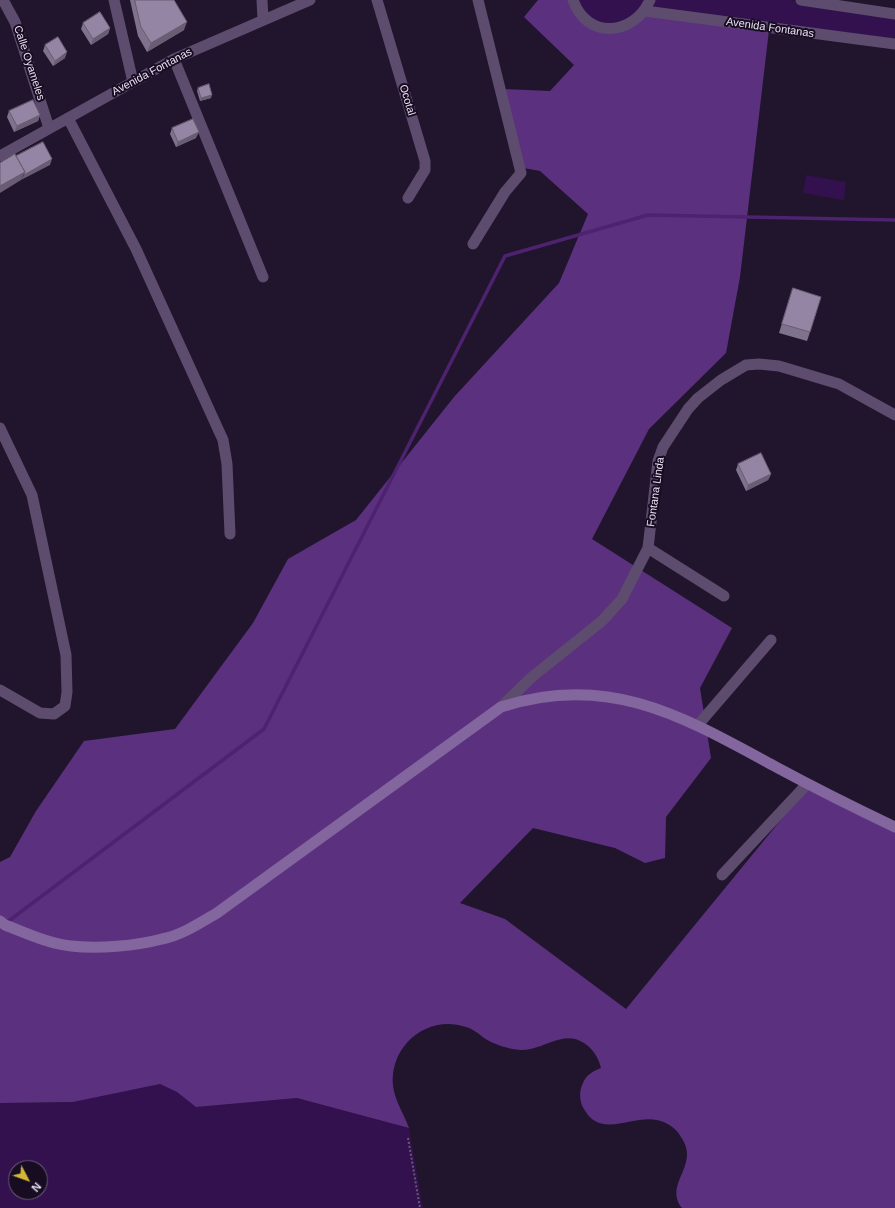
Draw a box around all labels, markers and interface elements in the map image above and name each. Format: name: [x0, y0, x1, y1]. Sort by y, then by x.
street label: Avenida Fontanas: [725, 15, 815, 41]
street label: Calle Oyameles: [11, 24, 47, 102]
street label: Avenida Fontanas: [110, 45, 194, 99]
street label: Ocotal: [396, 83, 418, 117]
street label: Fontana Linda: [645, 456, 667, 528]
north arrow: [8, 1160, 48, 1200]
text: N: [29, 1180, 43, 1194]

